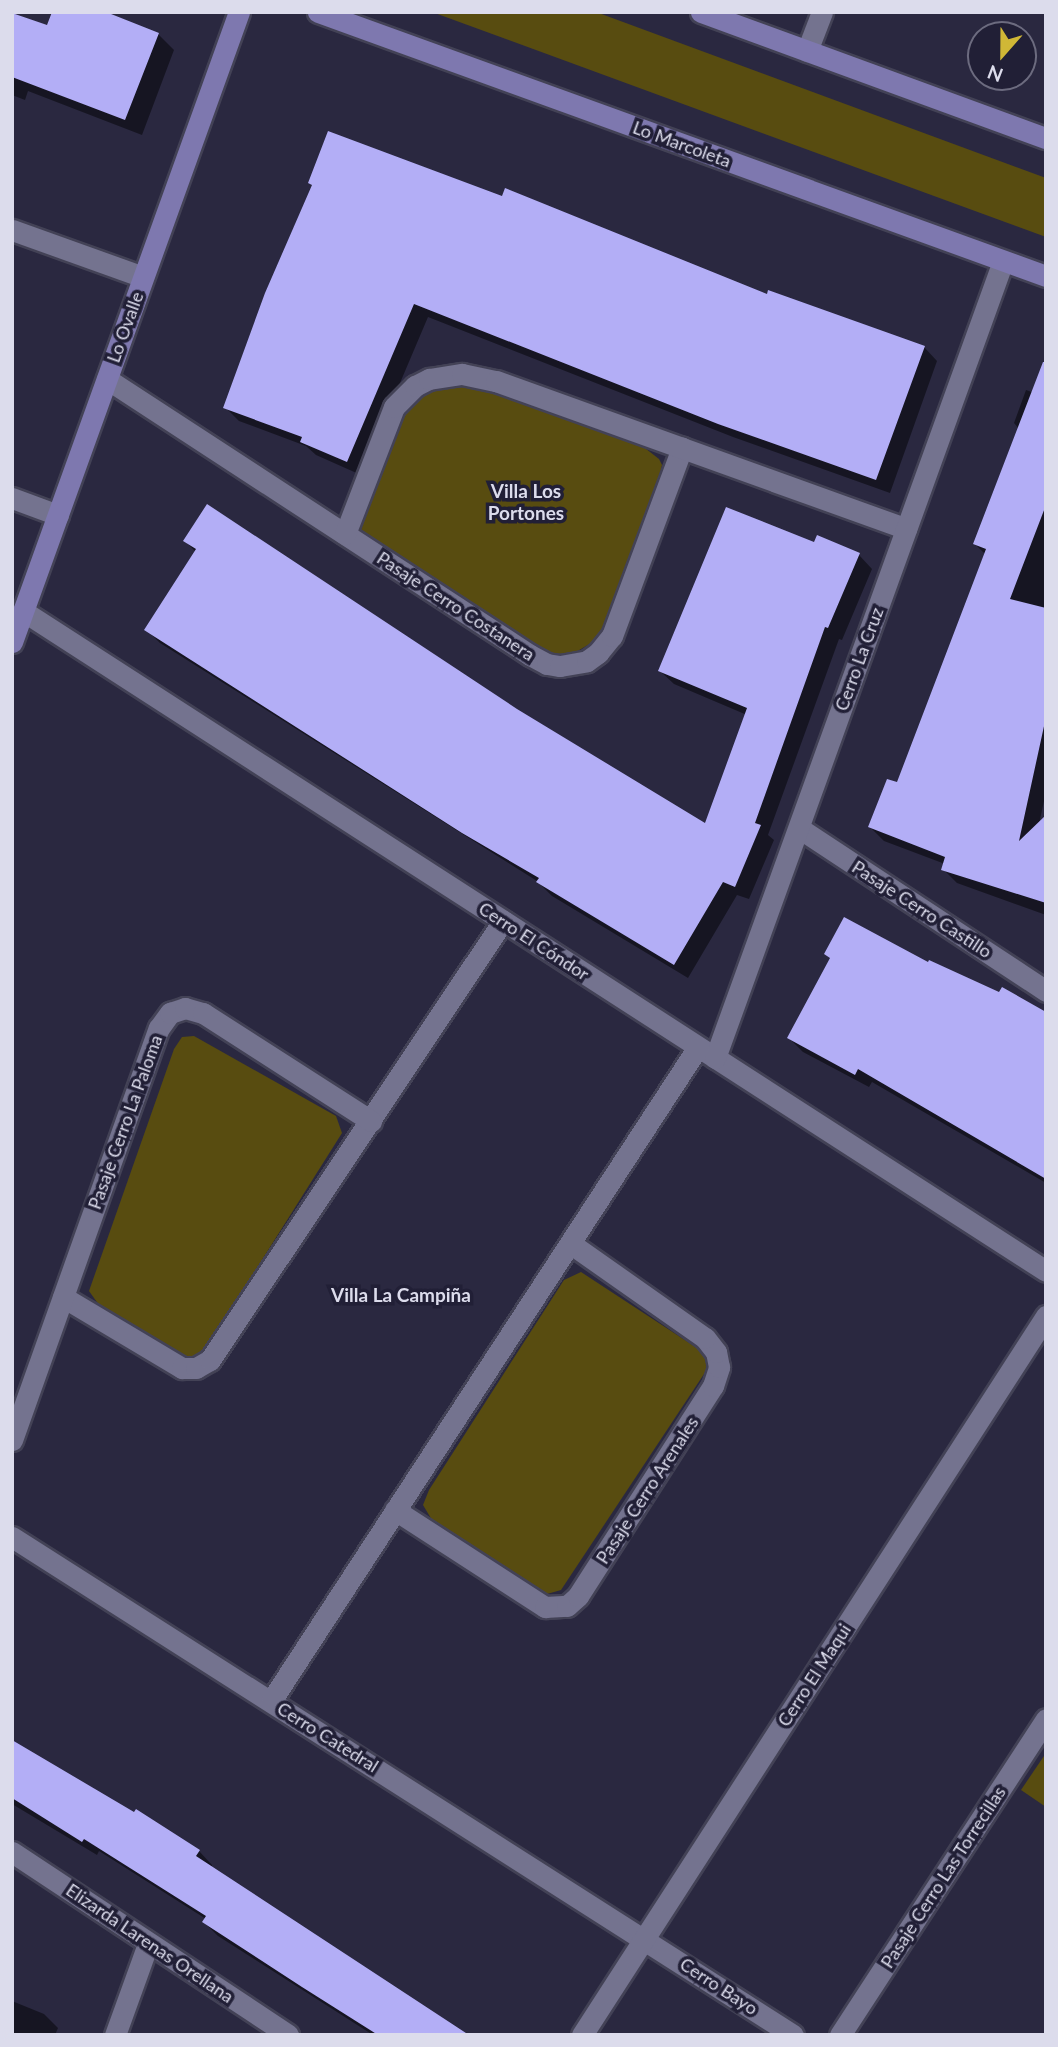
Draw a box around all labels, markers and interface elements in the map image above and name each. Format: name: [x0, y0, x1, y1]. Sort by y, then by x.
north arrow: [967, 21, 1037, 91]
text: N: [984, 61, 1006, 88]
street label: Lo Marcoleta: [630, 116, 734, 172]
street label: Lo Ovalle: [102, 289, 148, 365]
district label: Villa Los Portones: [488, 480, 564, 524]
street label: Pasaje Cerro Costanera: [373, 547, 539, 665]
street label: Cerro La Cruz: [830, 604, 888, 714]
street label: Pasaje Cerro Castillo: [848, 856, 996, 962]
street label: Cerro El Cóndor: [475, 897, 593, 985]
street label: Pasaje Cerro La Paloma: [83, 1032, 167, 1212]
district label: Villa La Campiña: [331, 1284, 471, 1306]
street label: Pasaje Cerro Arenales: [591, 1412, 703, 1568]
street label: Cerro El Maqui: [773, 1620, 855, 1730]
street label: Cerro Catedral: [273, 1697, 383, 1777]
street label: Pasaje Cerro Las Torrecillas: [876, 1782, 1010, 1972]
street label: Elizarda Larenas Orellana: [62, 1879, 238, 2007]
street label: Cerro Bayo: [676, 1953, 762, 2019]

